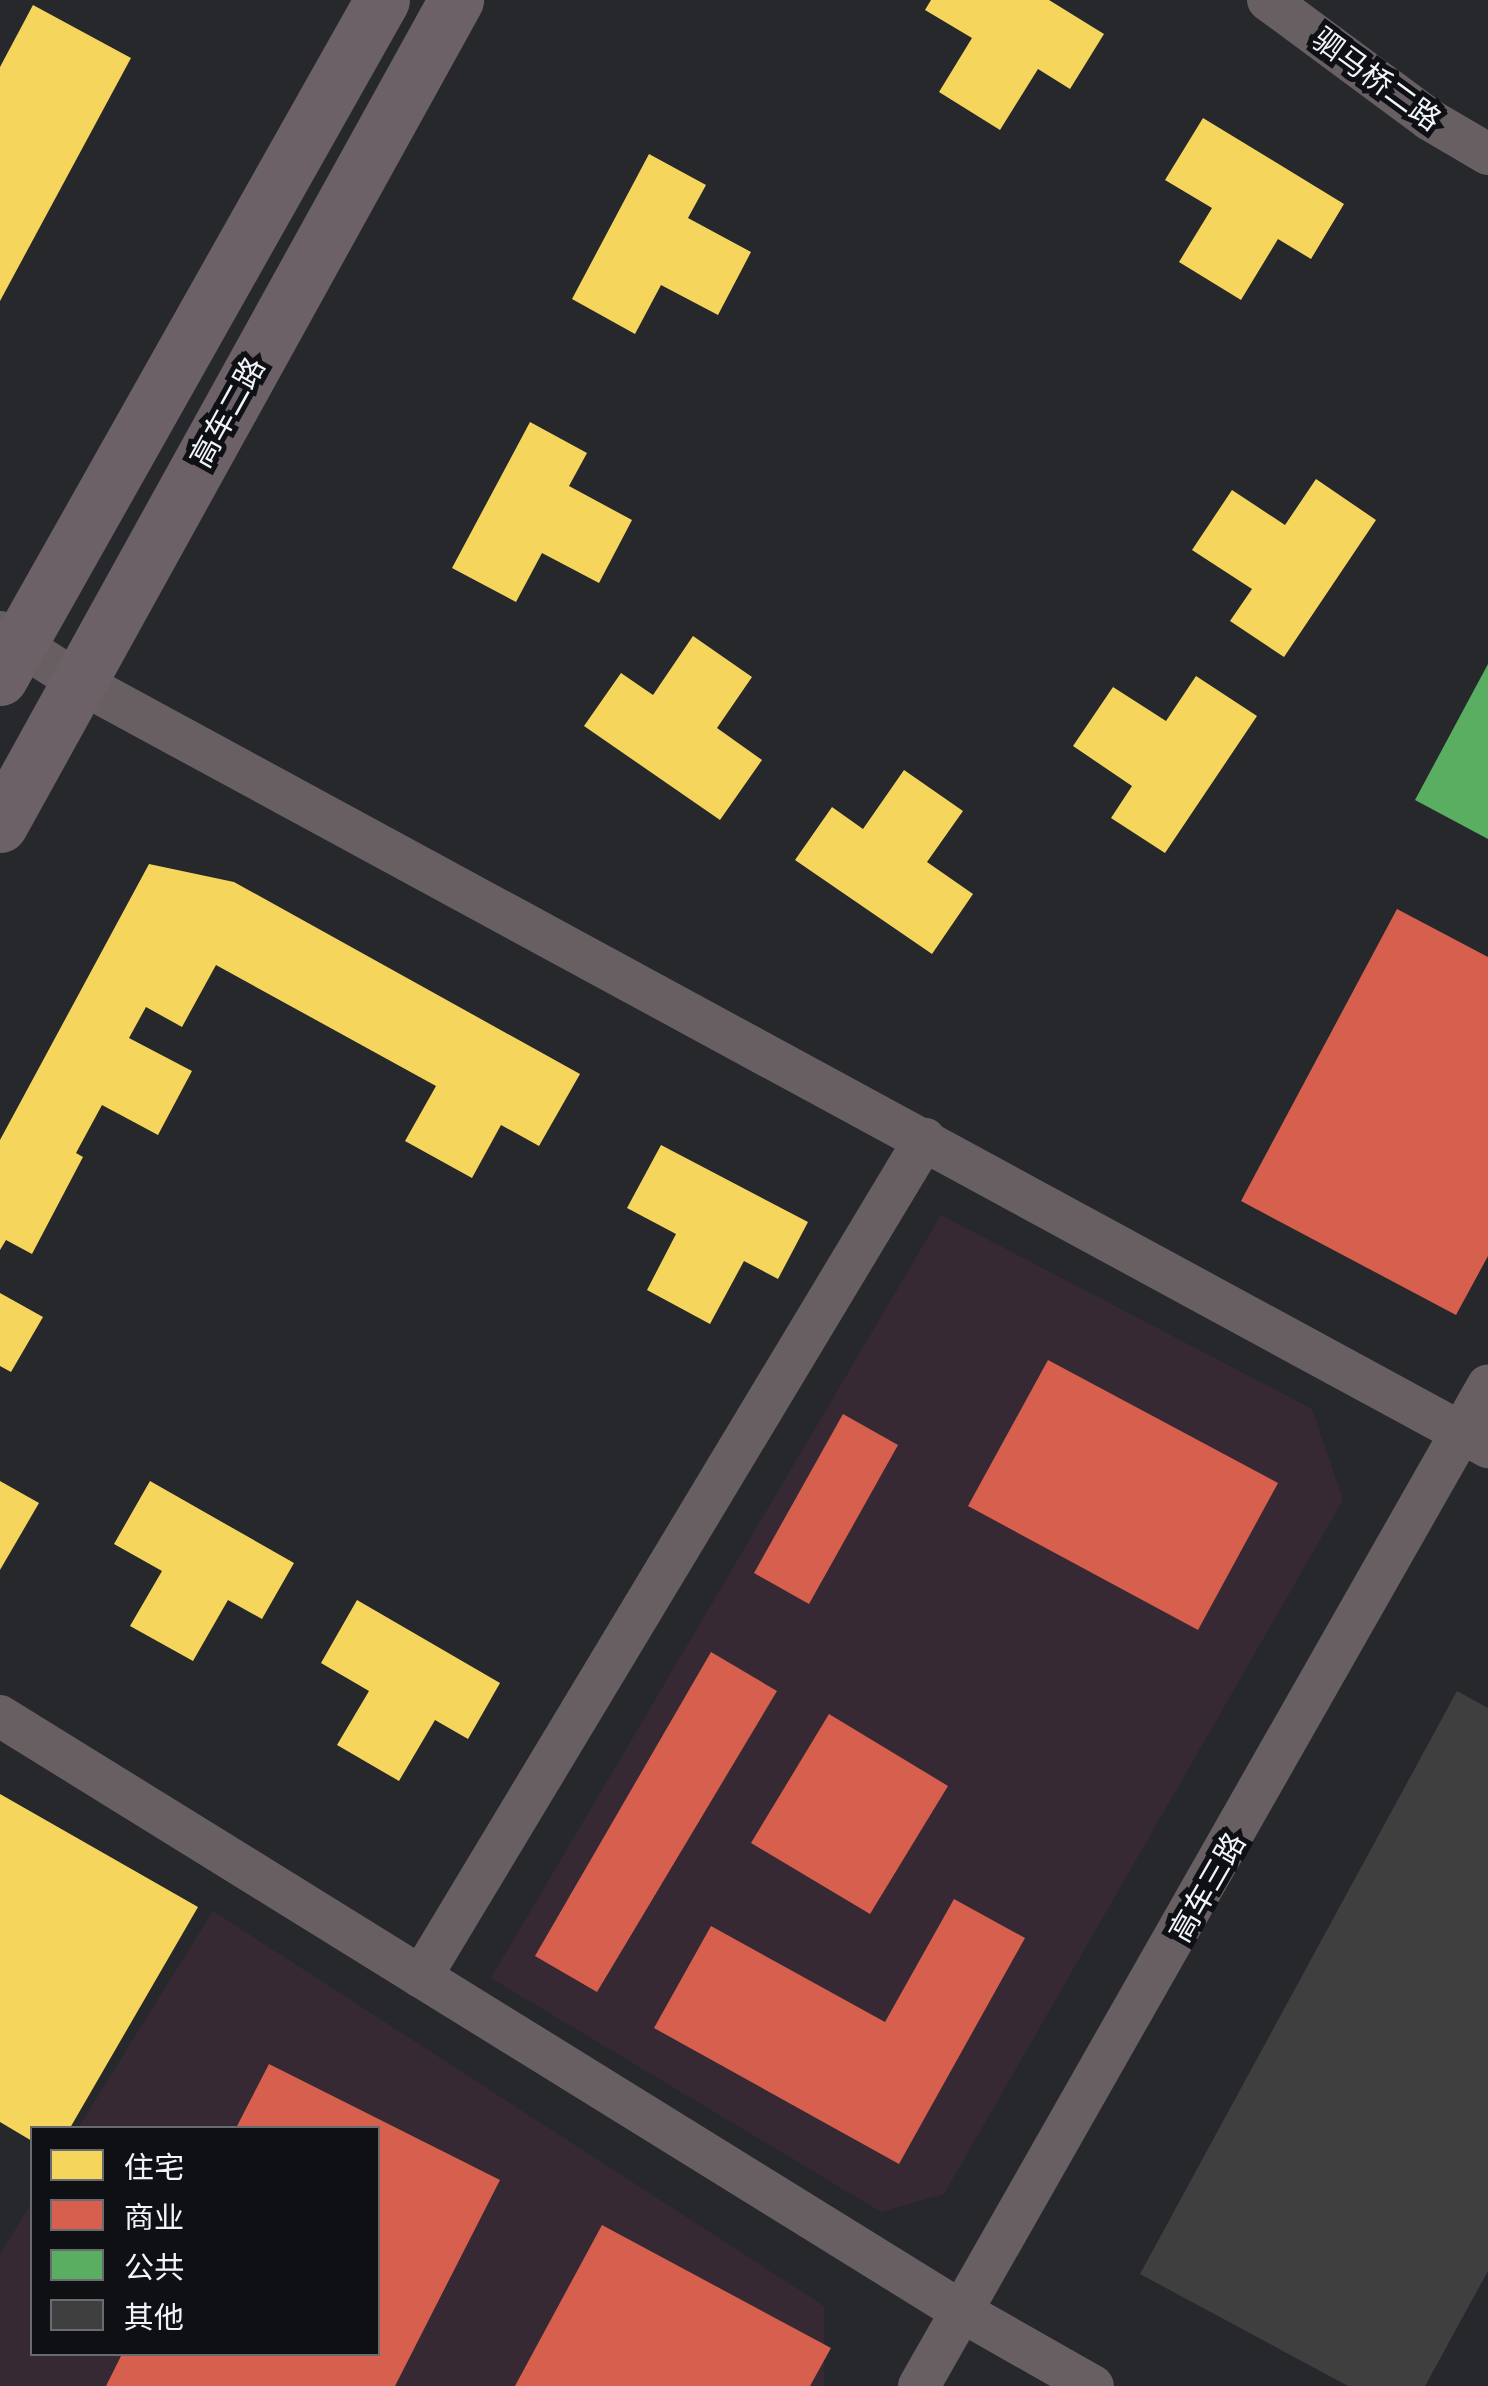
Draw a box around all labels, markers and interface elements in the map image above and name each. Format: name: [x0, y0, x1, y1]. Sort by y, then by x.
street label: 驷马桥二路: [1306, 20, 1448, 138]
street label: 高车二路: [182, 351, 272, 473]
street label: 高车三路: [1161, 1826, 1253, 1948]
legend: [30, 2126, 380, 2356]
text: 住宅: [124, 2149, 184, 2185]
text: 商业: [124, 2199, 184, 2235]
text: 公共: [124, 2249, 184, 2285]
text: 其他: [124, 2299, 184, 2335]

